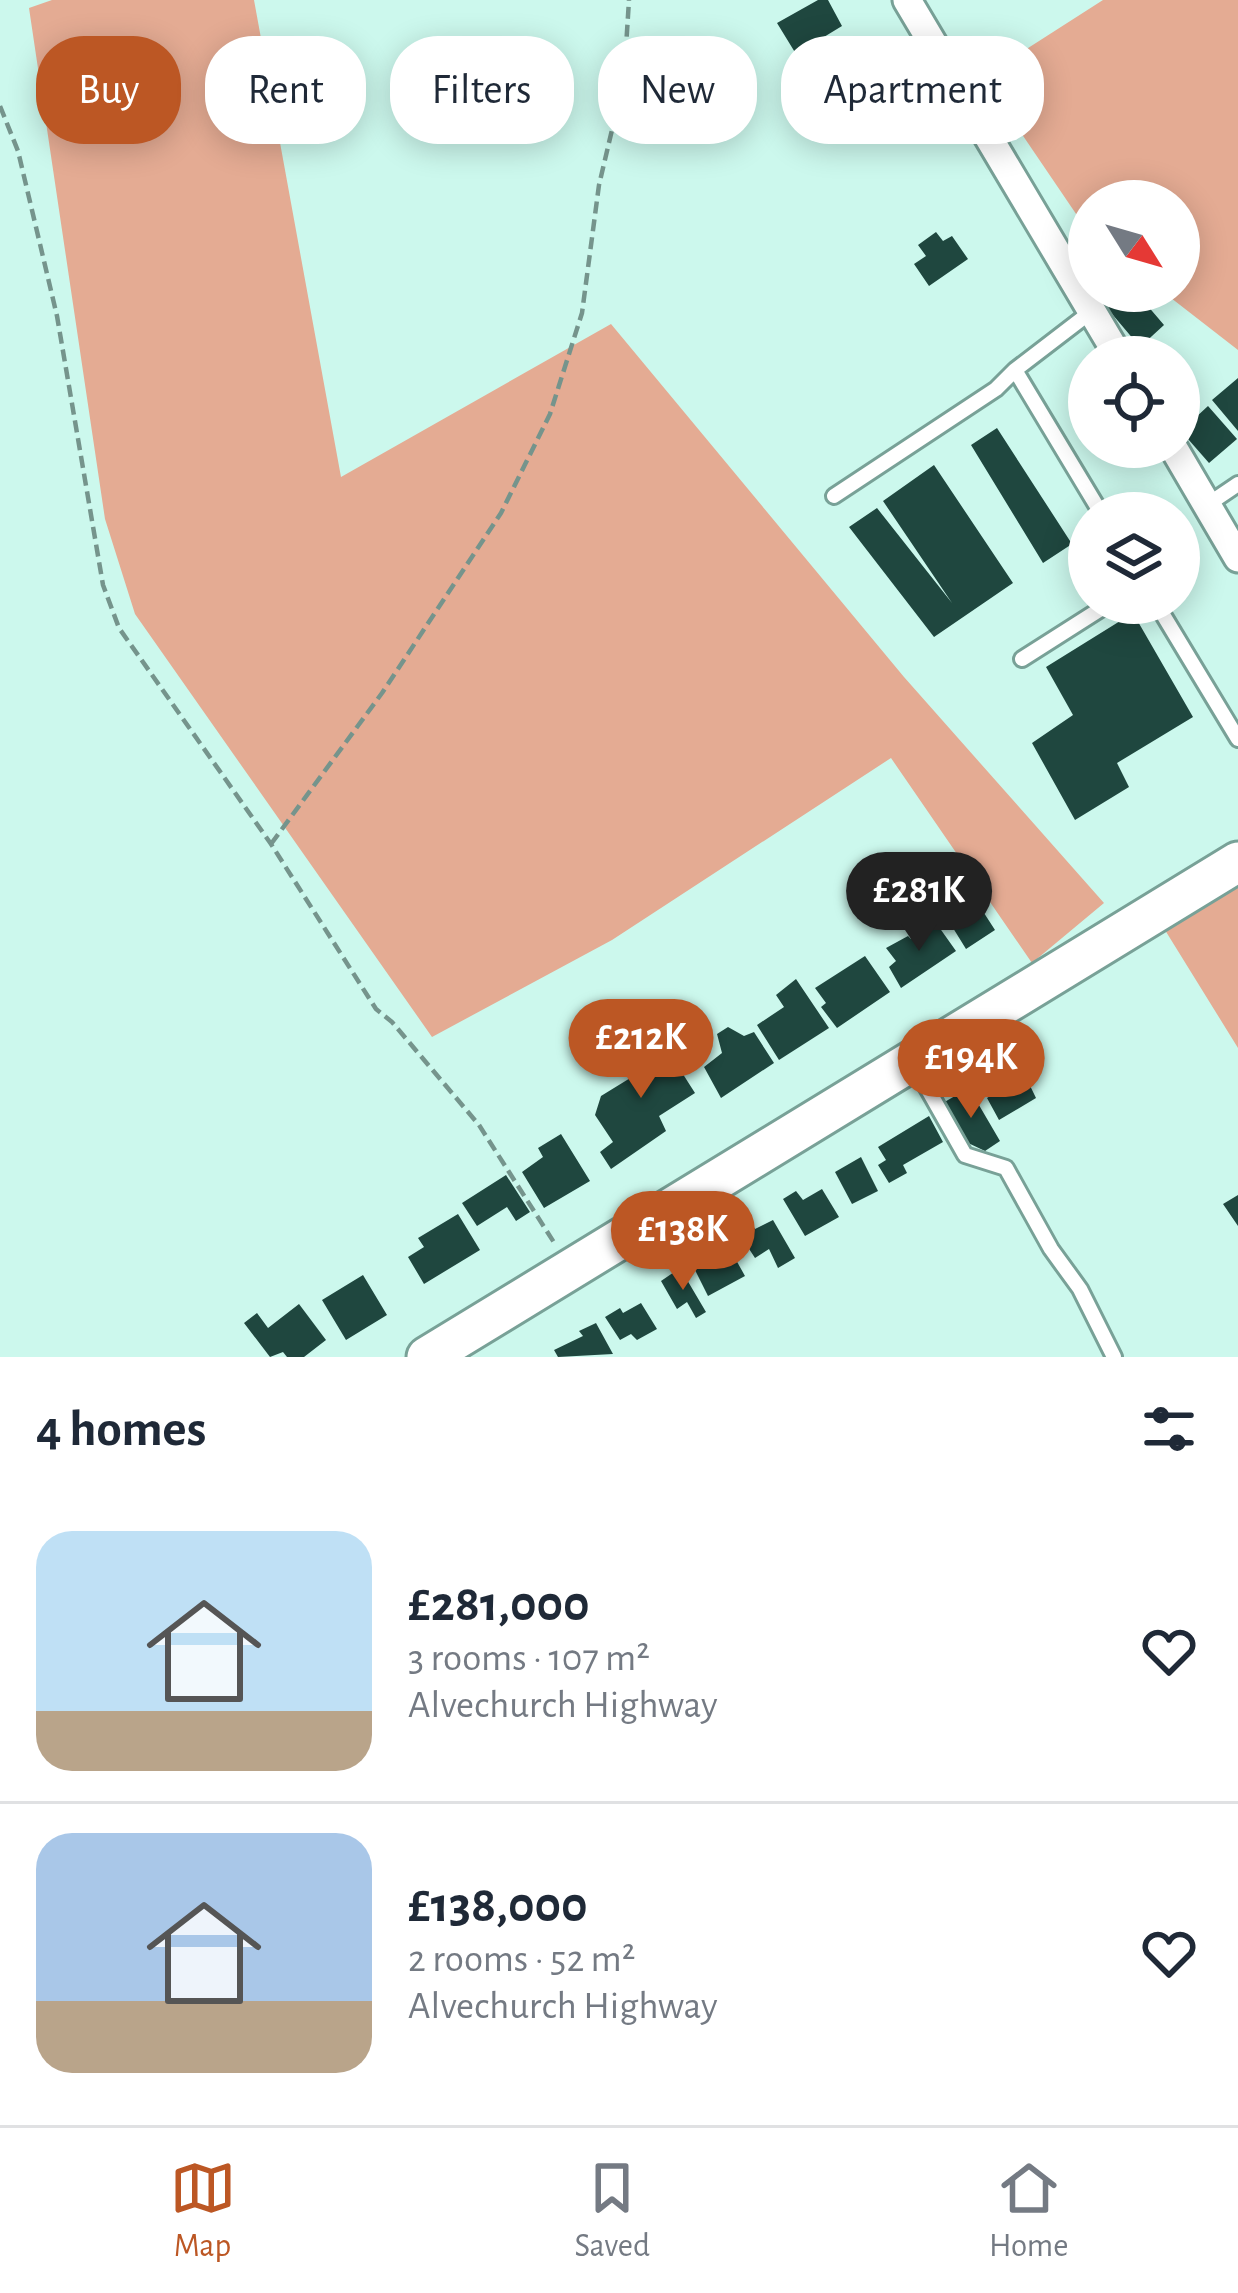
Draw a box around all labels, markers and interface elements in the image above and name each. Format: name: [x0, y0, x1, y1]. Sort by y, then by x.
chip: Buy: [36, 36, 181, 144]
chip: Rent: [205, 36, 366, 144]
chip: Filters: [390, 36, 574, 144]
chip: New: [598, 36, 757, 144]
chip: Apartment: [781, 36, 1044, 144]
north arrow: [1068, 180, 1200, 312]
map controls: [1068, 180, 1200, 624]
button: locate: [1068, 336, 1200, 468]
button: layers: [1068, 492, 1200, 624]
pin: £281K: [835, 852, 1003, 954]
text: £281K: [873, 871, 965, 910]
pin: £212K: [557, 999, 725, 1101]
text: £212K: [596, 1018, 686, 1057]
pin: £194K: [887, 1019, 1055, 1121]
text: £194K: [925, 1038, 1017, 1077]
pin: £138K: [599, 1191, 767, 1293]
text: £138K: [638, 1210, 728, 1249]
icon: filters: [1136, 1396, 1202, 1462]
text: 4 homes: [36, 1404, 206, 1455]
icon: home: [132, 1579, 276, 1723]
text: £281,000: [408, 1579, 590, 1630]
icon: heart: [1136, 1618, 1202, 1684]
text: 3 rooms · 107 m²: [408, 1639, 650, 1678]
text: Alvechurch Highway: [408, 1686, 718, 1725]
text: £138,000: [408, 1880, 588, 1931]
icon: home: [132, 1881, 276, 2025]
icon: heart: [1136, 1920, 1202, 1986]
text: 2 rooms · 52 m²: [408, 1940, 635, 1979]
text: Alvechurch Highway: [408, 1987, 718, 2026]
tab: Map: [170, 2155, 236, 2267]
tab: Saved: [575, 2155, 650, 2267]
tab: Home: [989, 2155, 1068, 2267]

